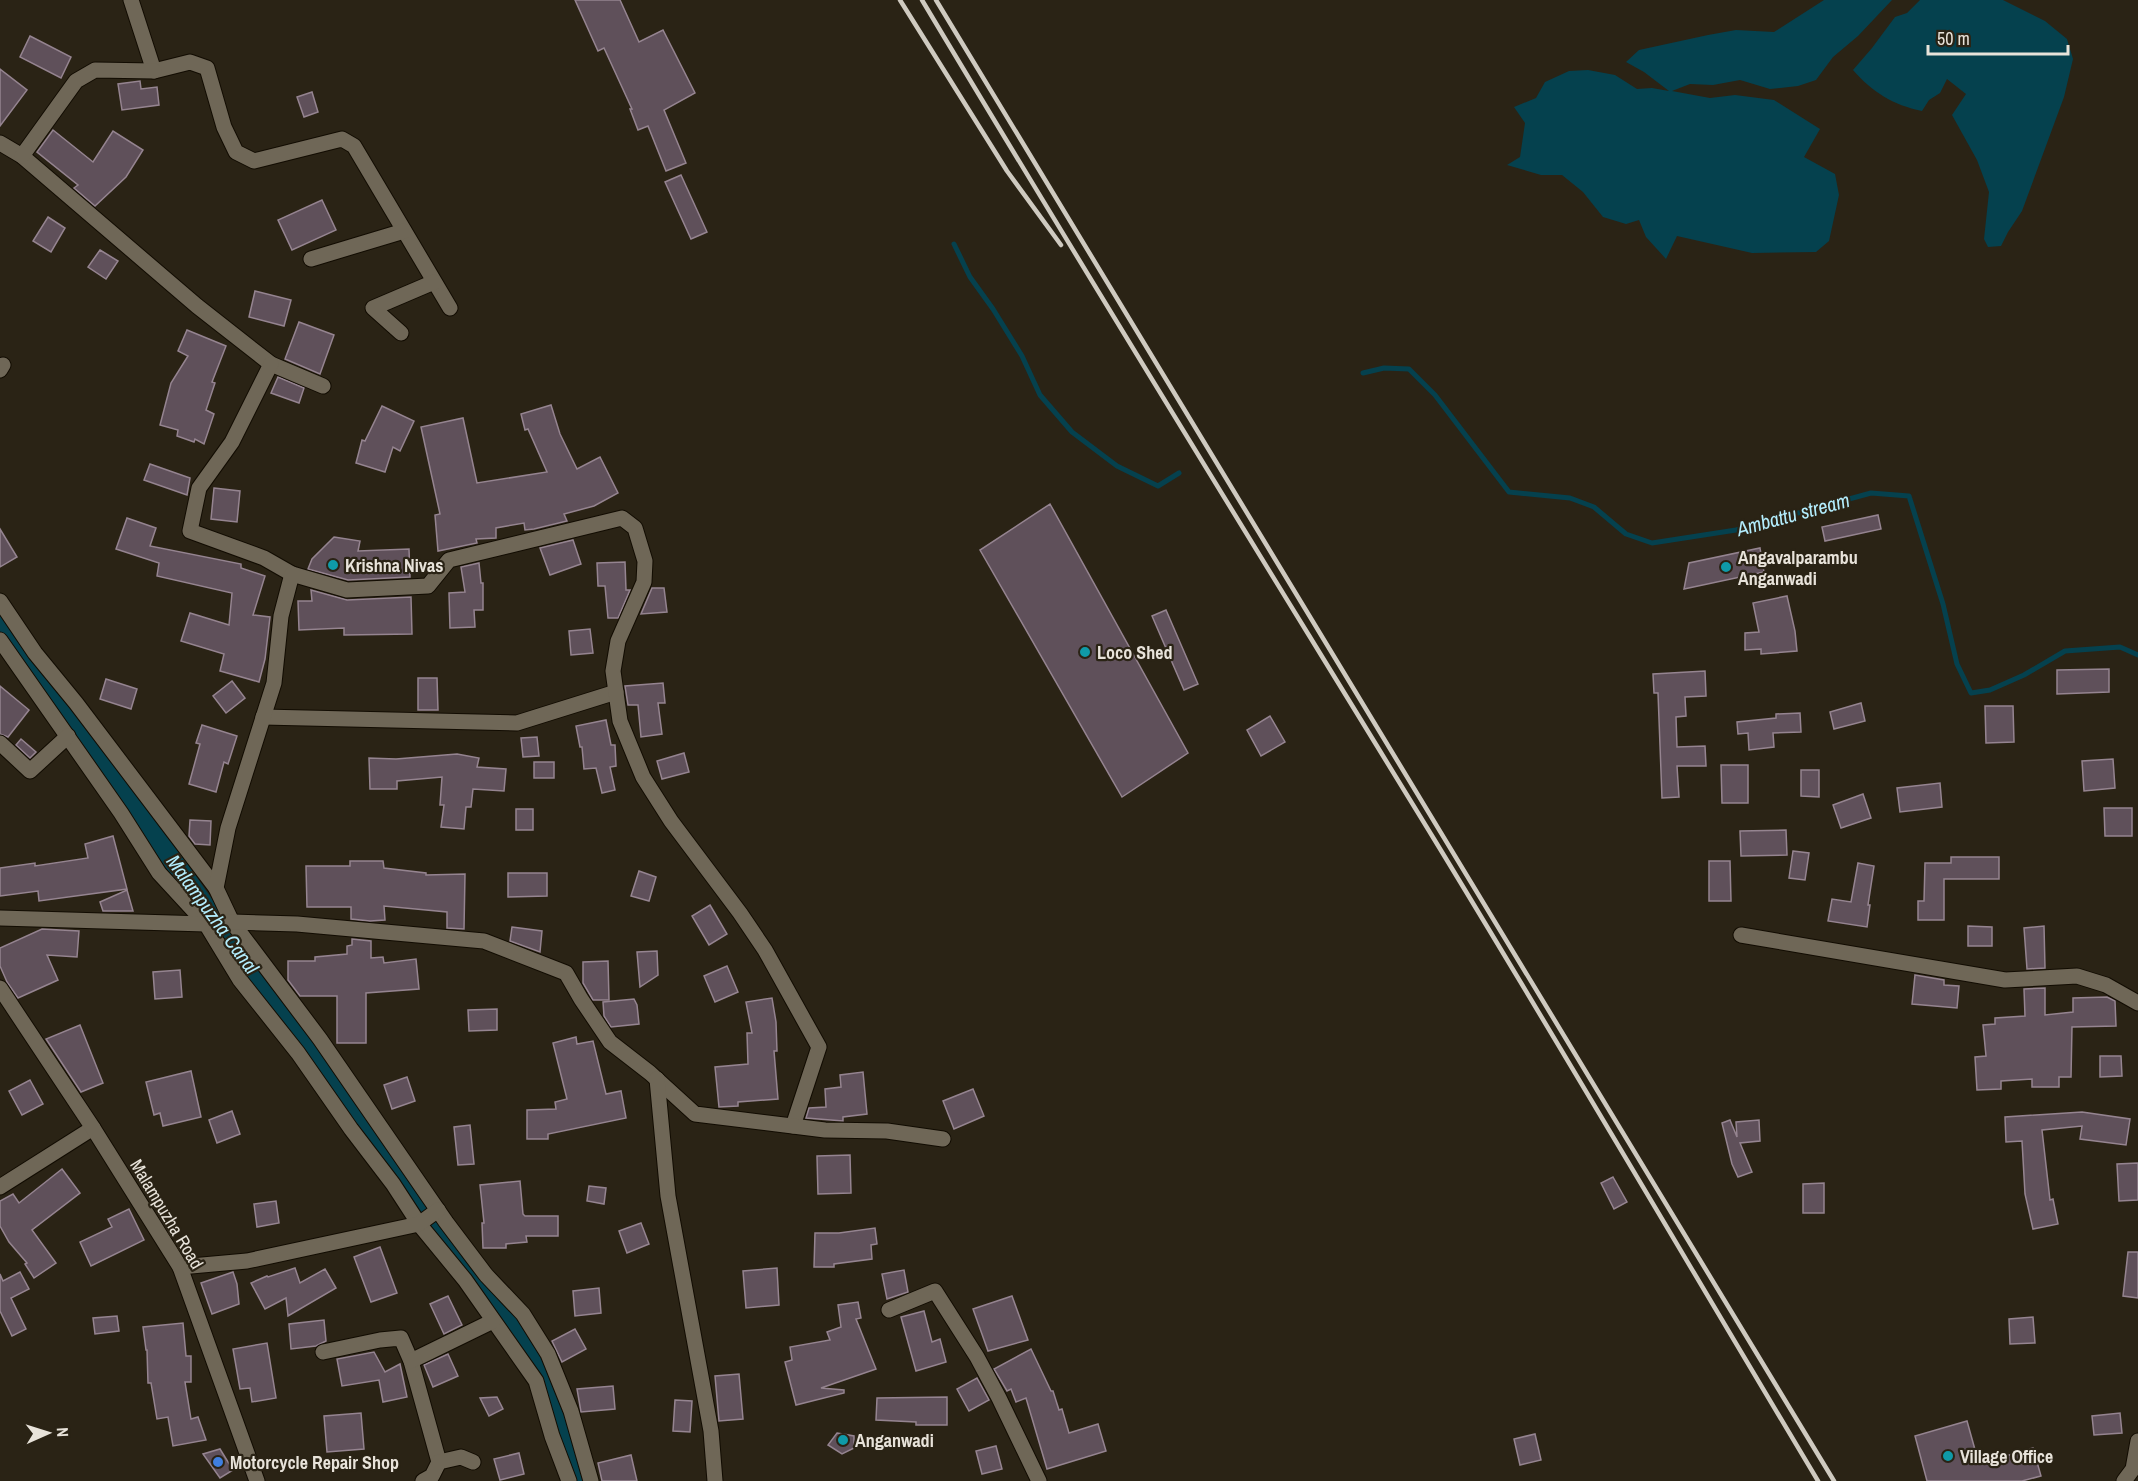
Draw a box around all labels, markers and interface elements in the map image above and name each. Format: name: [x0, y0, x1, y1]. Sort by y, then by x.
scale bar: [1928, 18, 2068, 56]
text: 50 m: [1937, 26, 1970, 51]
water label: Ambattu stream: [1733, 486, 1852, 542]
place label: Angavalparambu Anganwadi: [1738, 545, 1858, 591]
place label: Krishna Nivas: [345, 553, 443, 578]
marker: Krishna Nivas: [326, 558, 340, 572]
marker: Angavalparambu Anganwadi: [1719, 560, 1733, 574]
place label: Loco Shed: [1097, 640, 1172, 665]
marker: Loco Shed: [1078, 645, 1092, 659]
water label: Malampuzha Canal: [161, 849, 266, 979]
street label: Malampuzha Road: [124, 1154, 210, 1274]
north arrow: [18, 1403, 78, 1463]
text: N: [52, 1427, 74, 1438]
place label: Anganwadi: [855, 1428, 934, 1453]
marker: Anganwadi: [836, 1433, 850, 1447]
place label: Village Office: [1960, 1444, 2053, 1469]
marker: Village Office: [1941, 1449, 1955, 1463]
place label: Motorcycle Repair Shop: [230, 1450, 399, 1475]
marker: Motorcycle Repair Shop: [211, 1455, 225, 1469]

